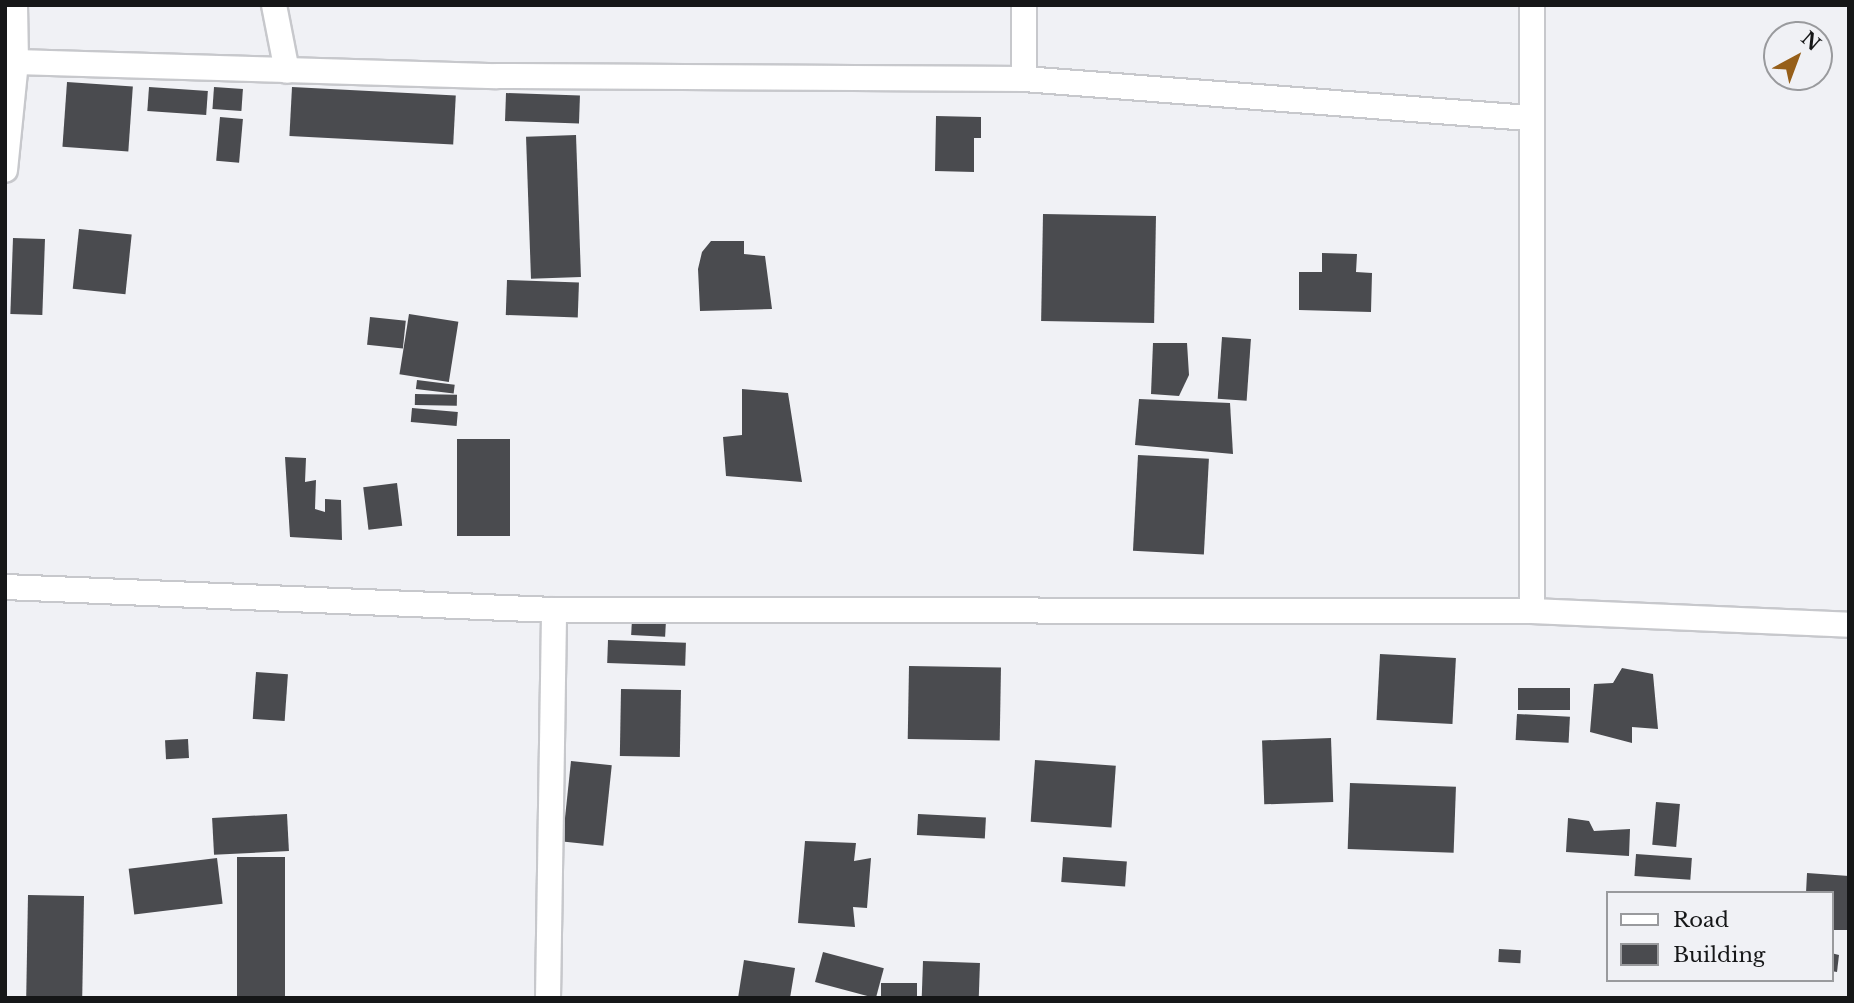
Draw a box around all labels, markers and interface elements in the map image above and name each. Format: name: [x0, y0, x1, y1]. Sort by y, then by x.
north arrow: [1763, 21, 1833, 91]
text: N: [1797, 27, 1825, 56]
legend: [1605, 891, 1833, 982]
text: Road: [1673, 907, 1729, 933]
text: Building: [1673, 942, 1765, 968]

